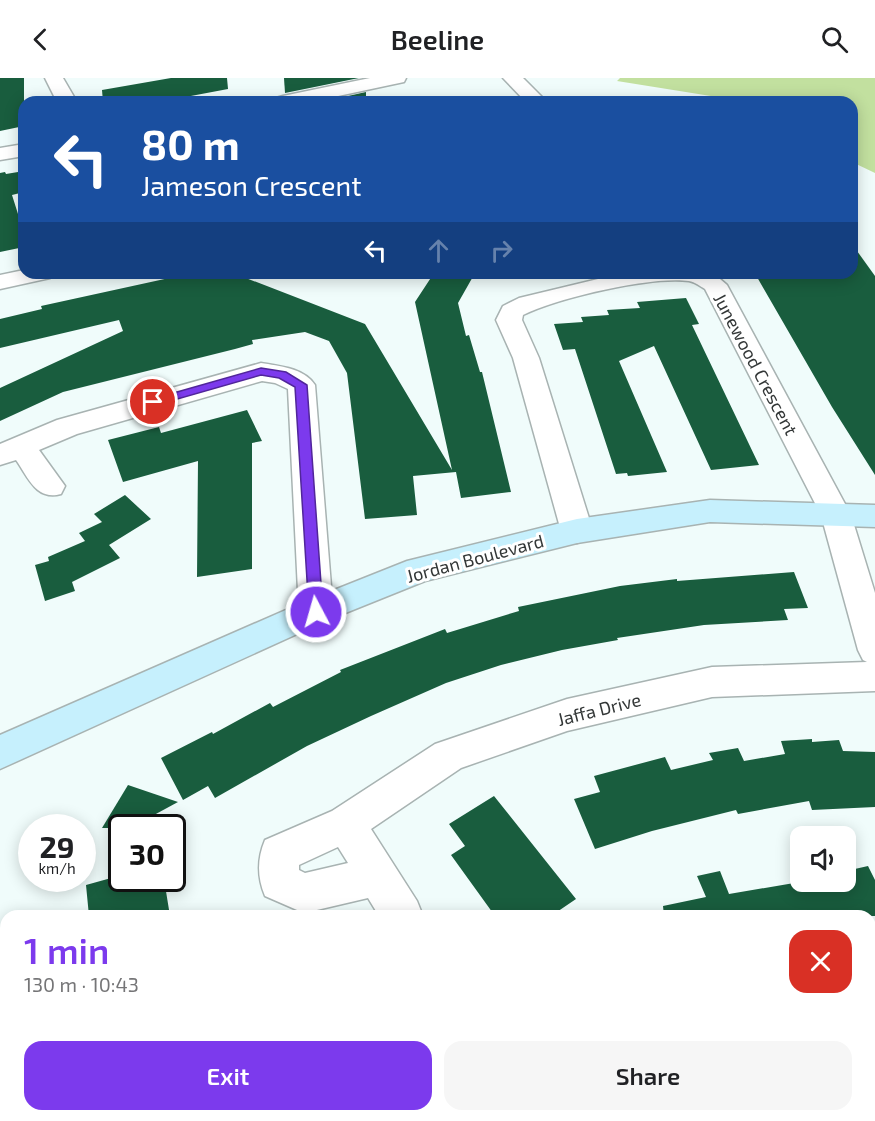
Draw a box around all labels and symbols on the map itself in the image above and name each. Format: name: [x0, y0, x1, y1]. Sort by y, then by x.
street label: Junewood Crescent: [709, 289, 803, 439]
pin: [127, 376, 178, 427]
street label: Jordan Boulevard: [404, 529, 546, 587]
position arrow: [284, 580, 348, 644]
street label: Jaffa Drive: [555, 688, 643, 730]
speed limit sign: 30: [108, 814, 186, 892]

